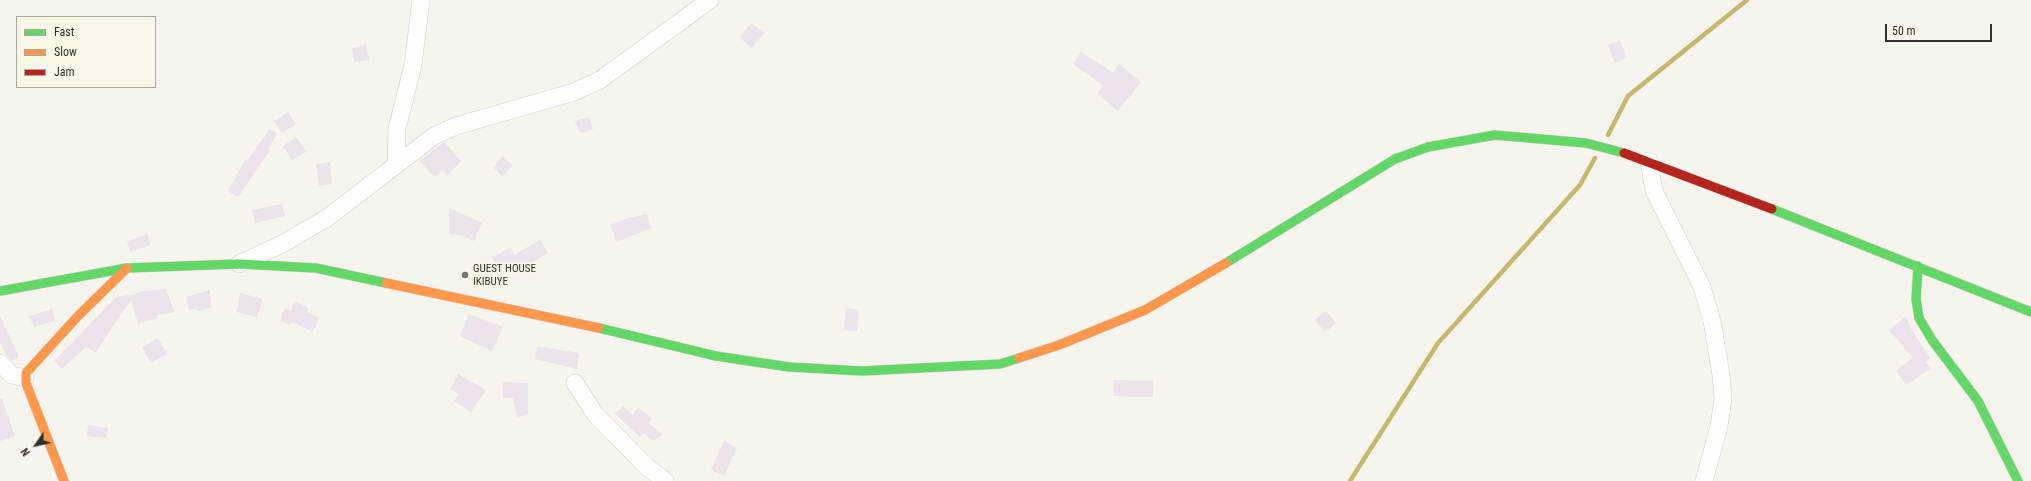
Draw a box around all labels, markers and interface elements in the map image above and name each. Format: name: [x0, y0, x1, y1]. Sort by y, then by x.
legend: [16, 16, 156, 88]
scale bar: [1887, 16, 1994, 42]
text: 50 m: [1892, 24, 1916, 38]
text: Fast: [54, 25, 74, 39]
text: Slow: [54, 45, 77, 59]
text: Jam: [54, 65, 75, 79]
place label: GUEST HOUSE IKIBUYE: [473, 262, 536, 288]
marker: GUEST HOUSE IKIBUYE: [460, 270, 470, 280]
north arrow: [16, 425, 56, 465]
text: N: [18, 446, 33, 458]

